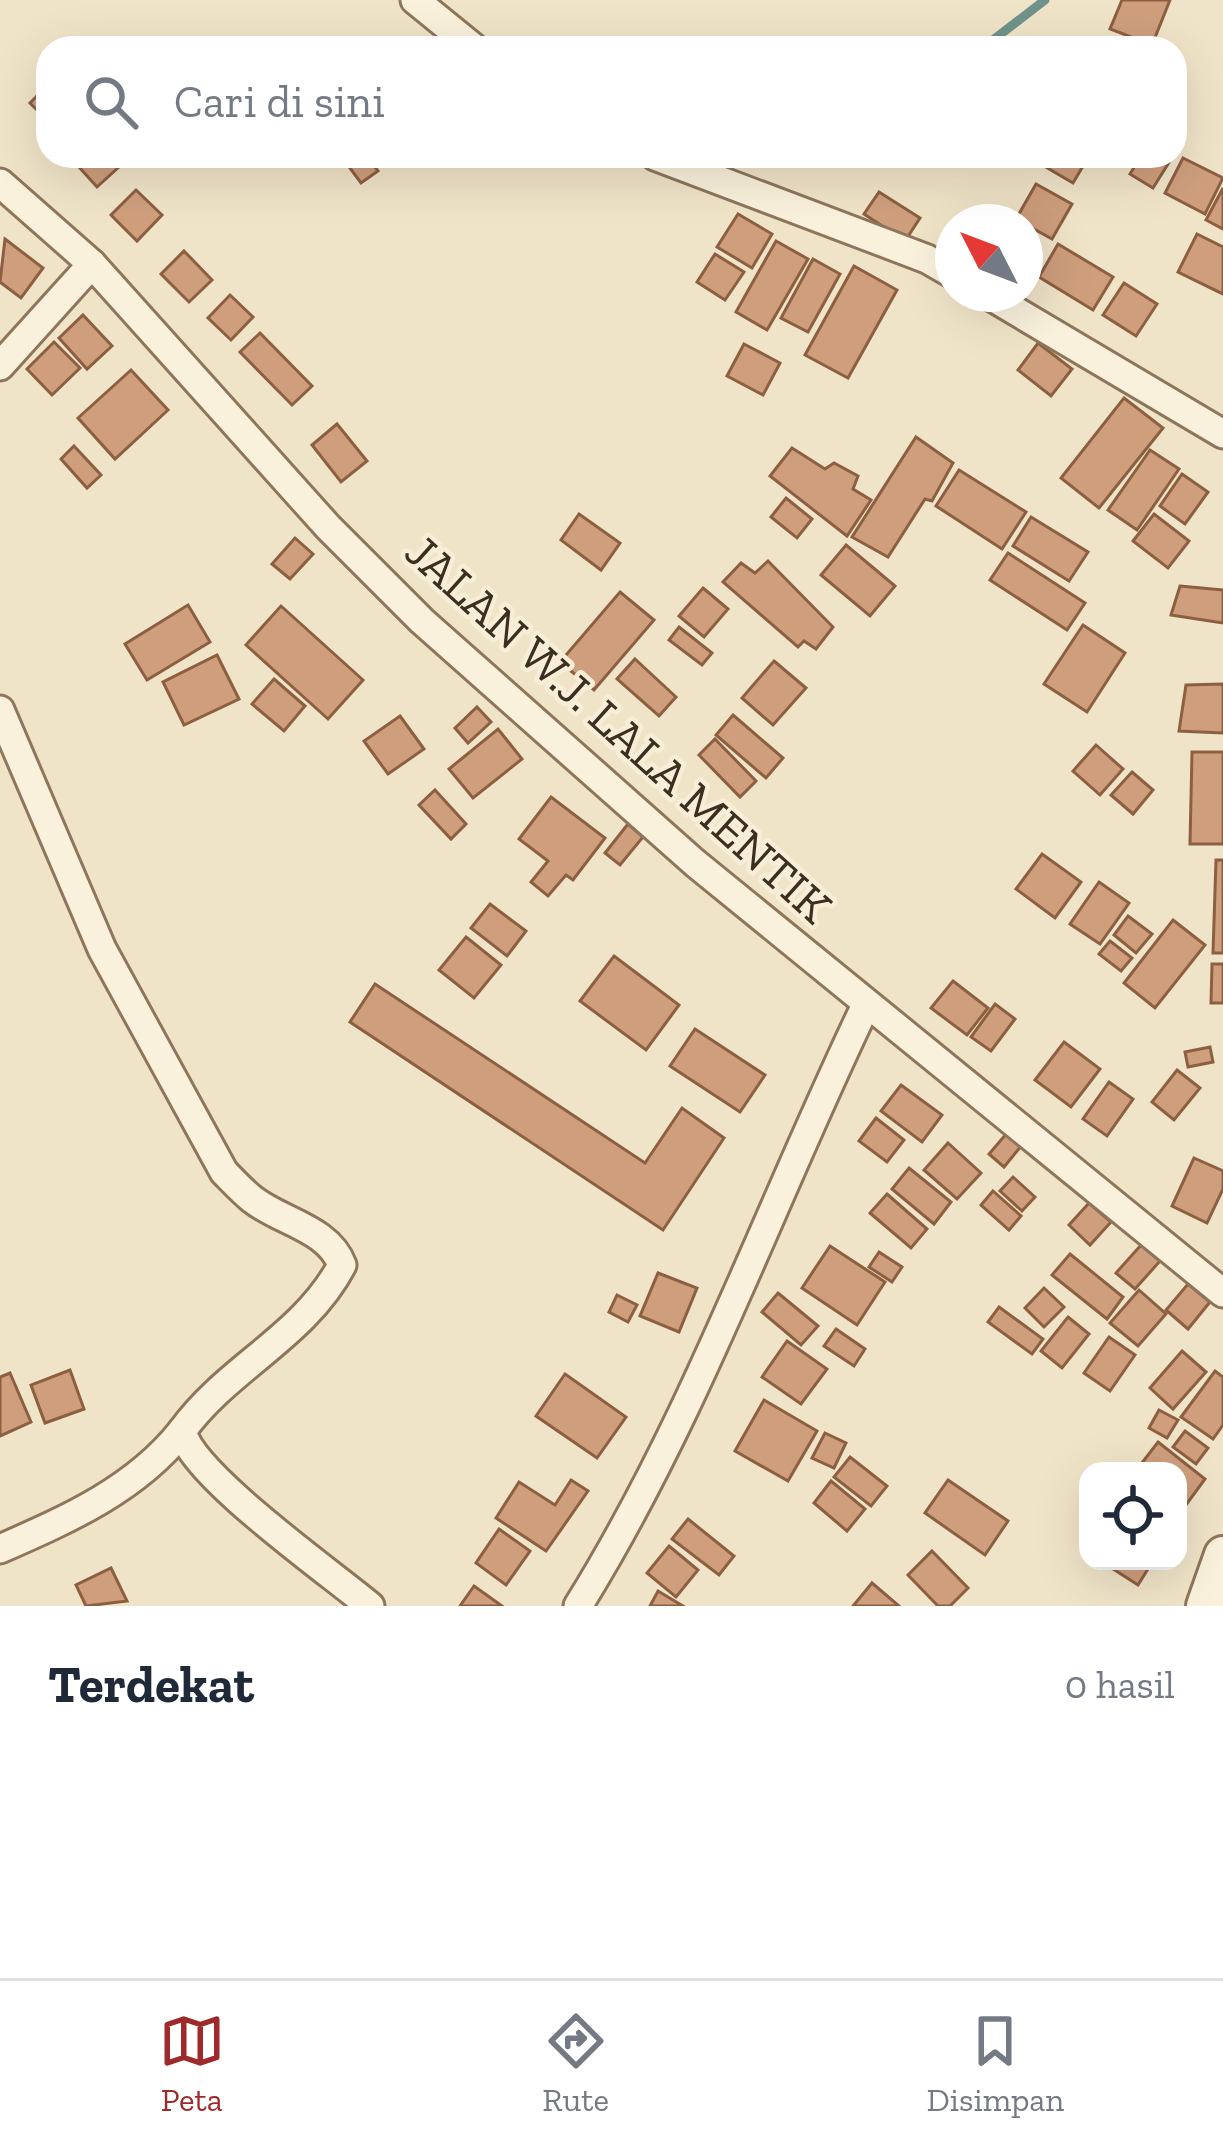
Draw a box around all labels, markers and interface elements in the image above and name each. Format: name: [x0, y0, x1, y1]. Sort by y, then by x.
search box: [36, 36, 1187, 168]
icon: search: [78, 69, 144, 135]
text: Cari di sini: [174, 75, 385, 129]
north arrow: [935, 204, 1043, 312]
street label: JALAN W.J. LALA MENTIK: [394, 522, 843, 935]
map controls: [1079, 1462, 1187, 1570]
button: locate: [1079, 1462, 1187, 1570]
text: Terdekat: [48, 1654, 254, 1715]
text: 0 hasil: [1065, 1661, 1175, 1708]
tab: Peta: [159, 2008, 225, 2119]
tab: Rute: [542, 2008, 609, 2119]
tab: Disimpan: [927, 2008, 1064, 2119]

